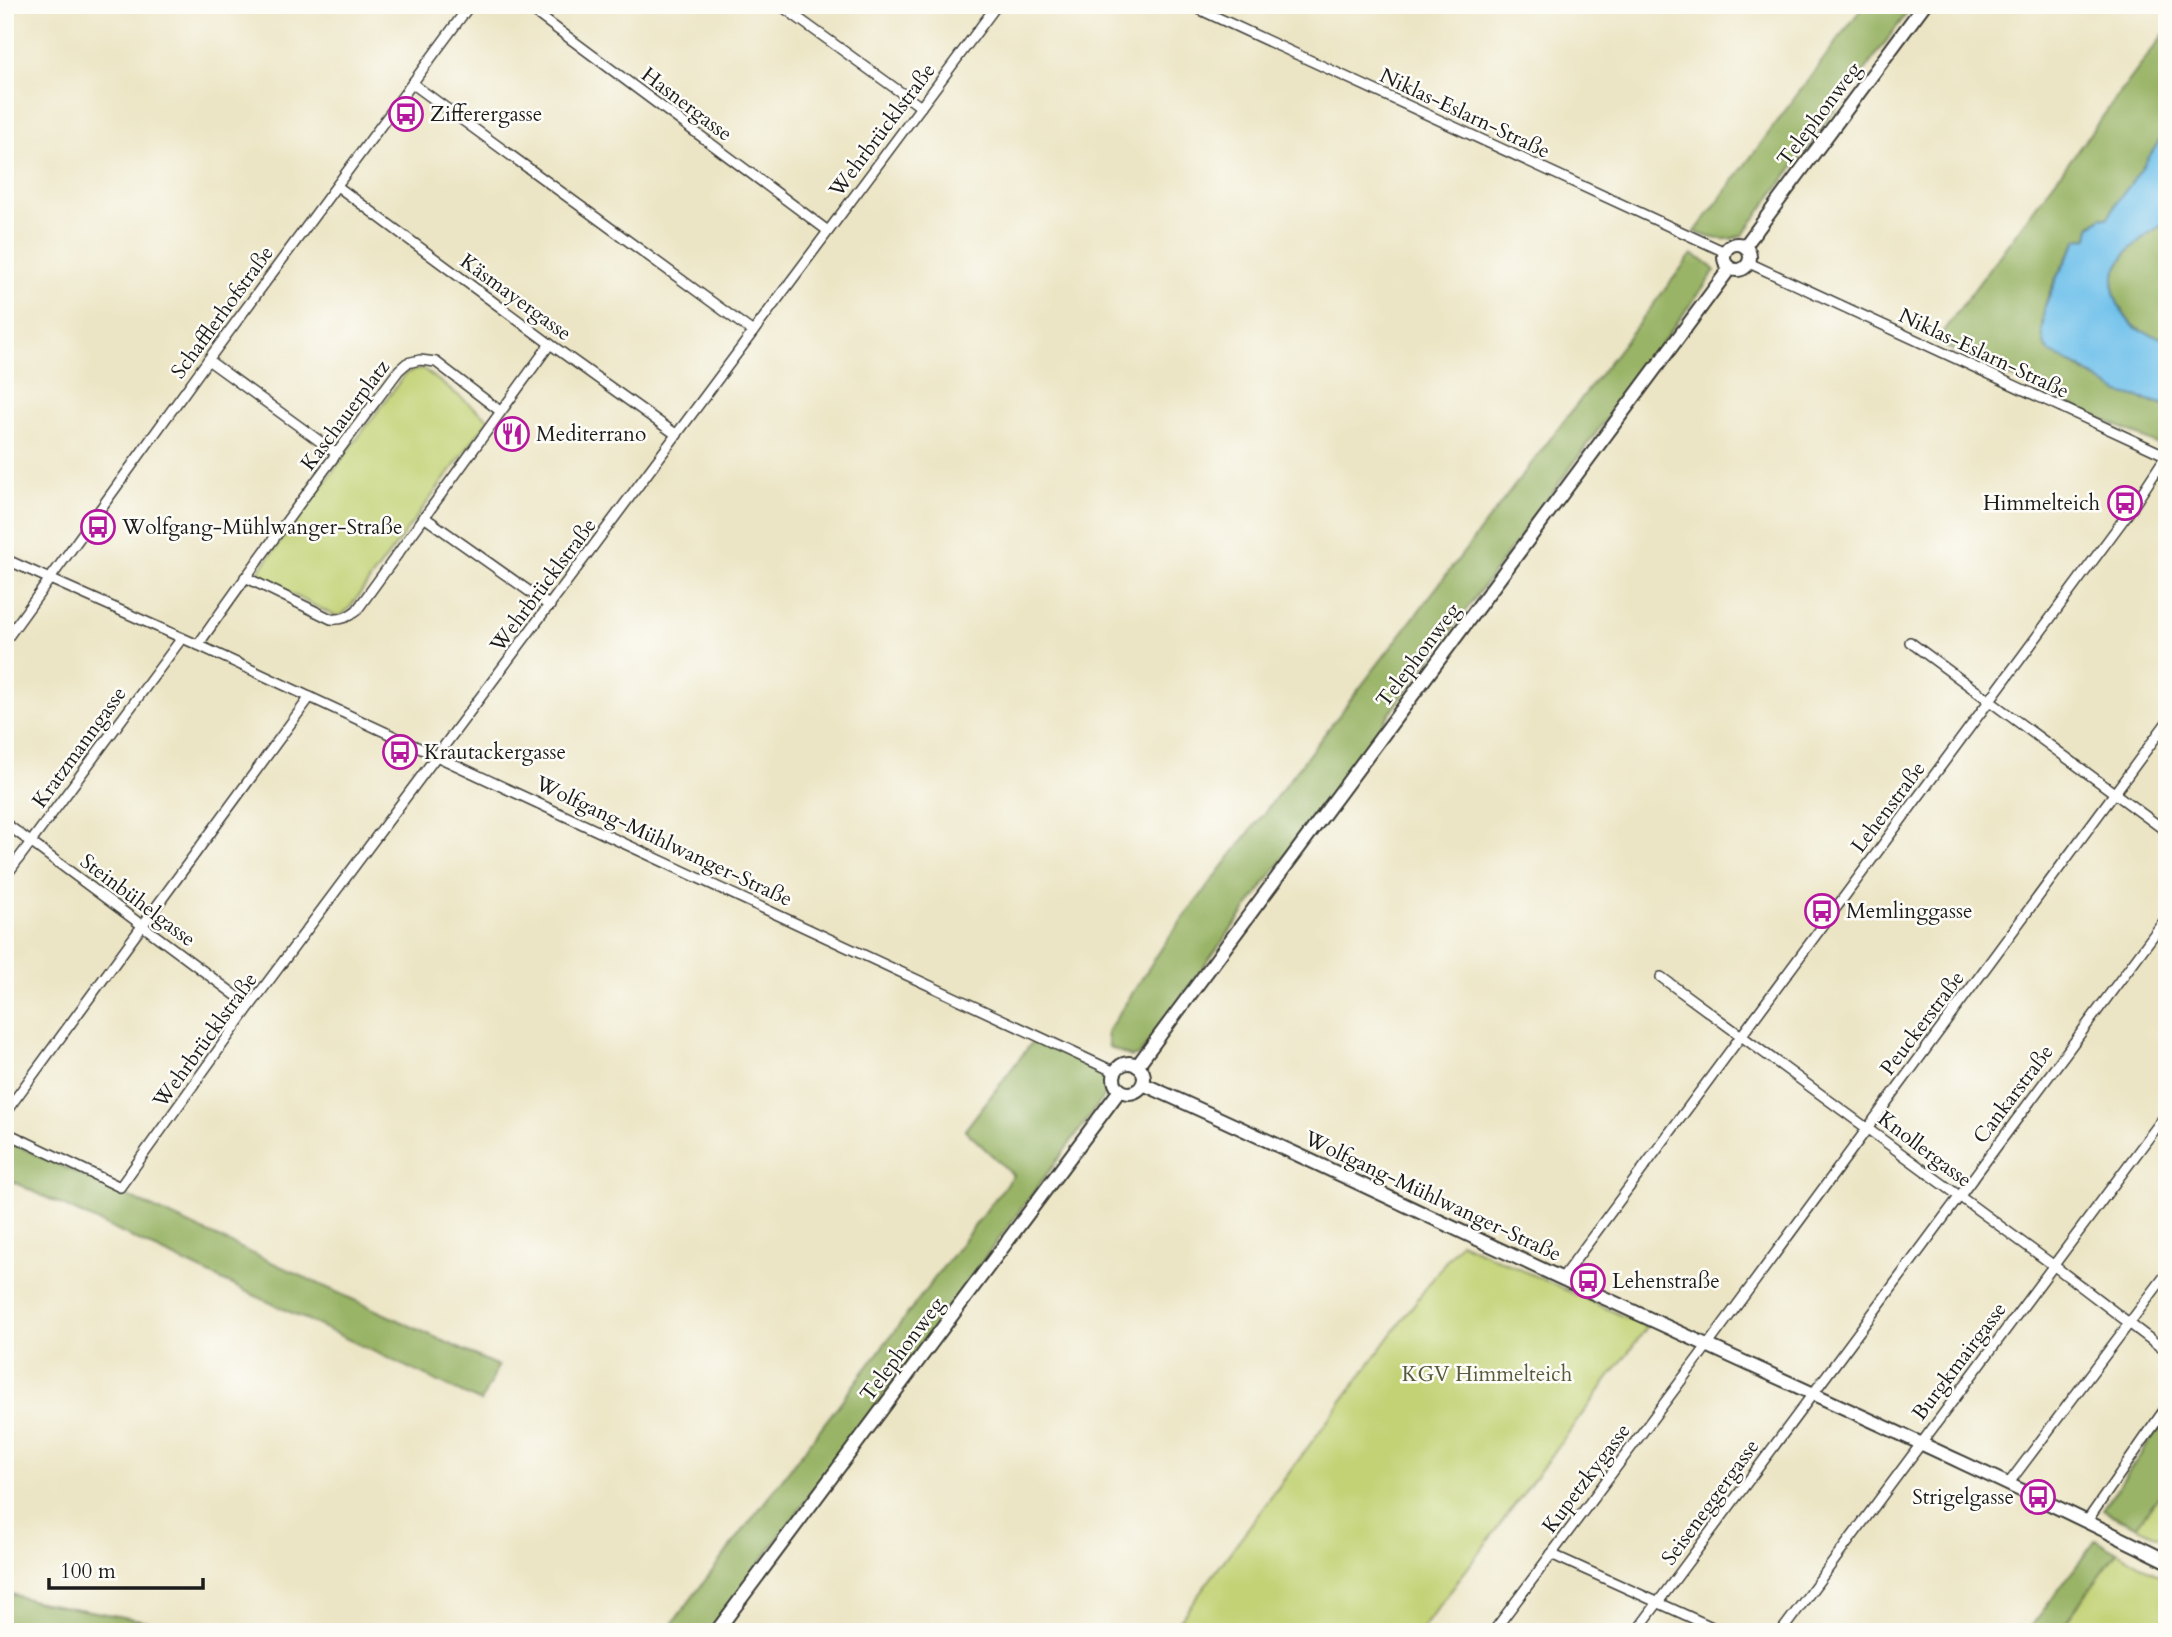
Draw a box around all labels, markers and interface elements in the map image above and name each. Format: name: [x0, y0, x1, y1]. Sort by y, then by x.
street label: Telephonweg: [1771, 56, 1868, 173]
street label: Wehrbrücklstraße: [822, 57, 942, 204]
street label: Hasnergasse: [635, 61, 738, 148]
street label: Niklas-Eslarn-Straße: [1375, 61, 1555, 166]
bus stop icon: Zifferergasse: [387, 95, 425, 133]
place label: Zifferergasse: [430, 100, 542, 129]
street label: Schafflerhofstraße: [164, 240, 281, 385]
street label: Käsmayergasse: [454, 247, 577, 348]
street label: Niklas-Eslarn-Straße: [1894, 301, 2074, 406]
street label: Kaschauerplatz: [294, 353, 397, 477]
restaurant icon: Mediterrano: [493, 415, 531, 453]
place label: Mediterrano: [536, 420, 646, 449]
bus stop icon: Himmelteich: [2106, 484, 2144, 522]
place label: Himmelteich: [1983, 489, 2100, 518]
bus stop icon: Wolfgang-Mühlwanger-Straße: [79, 508, 117, 546]
street label: Wehrbrücklstraße: [483, 512, 603, 659]
place label: Wolfgang-Mühlwanger-Straße: [121, 513, 402, 542]
street label: Telephonweg: [1370, 597, 1467, 714]
street label: Kratzmanngasse: [25, 681, 133, 814]
bus stop icon: Krautackergasse: [381, 733, 419, 771]
place label: Krautackergasse: [424, 738, 566, 767]
street label: Lehenstraße: [1844, 756, 1932, 859]
street label: Wolfgang-Mühlwanger-Straße: [530, 769, 797, 914]
street label: Steinbühelgasse: [74, 847, 202, 954]
bus stop icon: Memlinggasse: [1803, 892, 1841, 930]
place label: Memlinggasse: [1846, 897, 1972, 926]
street label: Peuckerstraße: [1874, 965, 1971, 1082]
street label: Wehrbrücklstraße: [146, 967, 264, 1115]
street label: Cankarstraße: [1966, 1039, 2060, 1150]
street label: Knollergasse: [1872, 1104, 1978, 1194]
street label: Wolfgang-Mühlwanger-Straße: [1299, 1124, 1566, 1269]
bus stop icon: Lehenstraße: [1569, 1262, 1607, 1300]
place label: Lehenstraße: [1612, 1267, 1720, 1296]
street label: Telephonweg: [854, 1291, 951, 1408]
street label: Burgkmairgasse: [1905, 1296, 2014, 1426]
park label: KGV Himmelteich: [1402, 1360, 1573, 1389]
street label: Kupetzkygasse: [1536, 1417, 1637, 1539]
street label: Seiseneggergasse: [1655, 1433, 1766, 1571]
bus stop icon: Strigelgasse: [2019, 1478, 2057, 1516]
place label: Strigelgasse: [1912, 1483, 2014, 1512]
scale bar: [49, 1546, 203, 1590]
text: 100 m: [60, 1557, 116, 1586]

